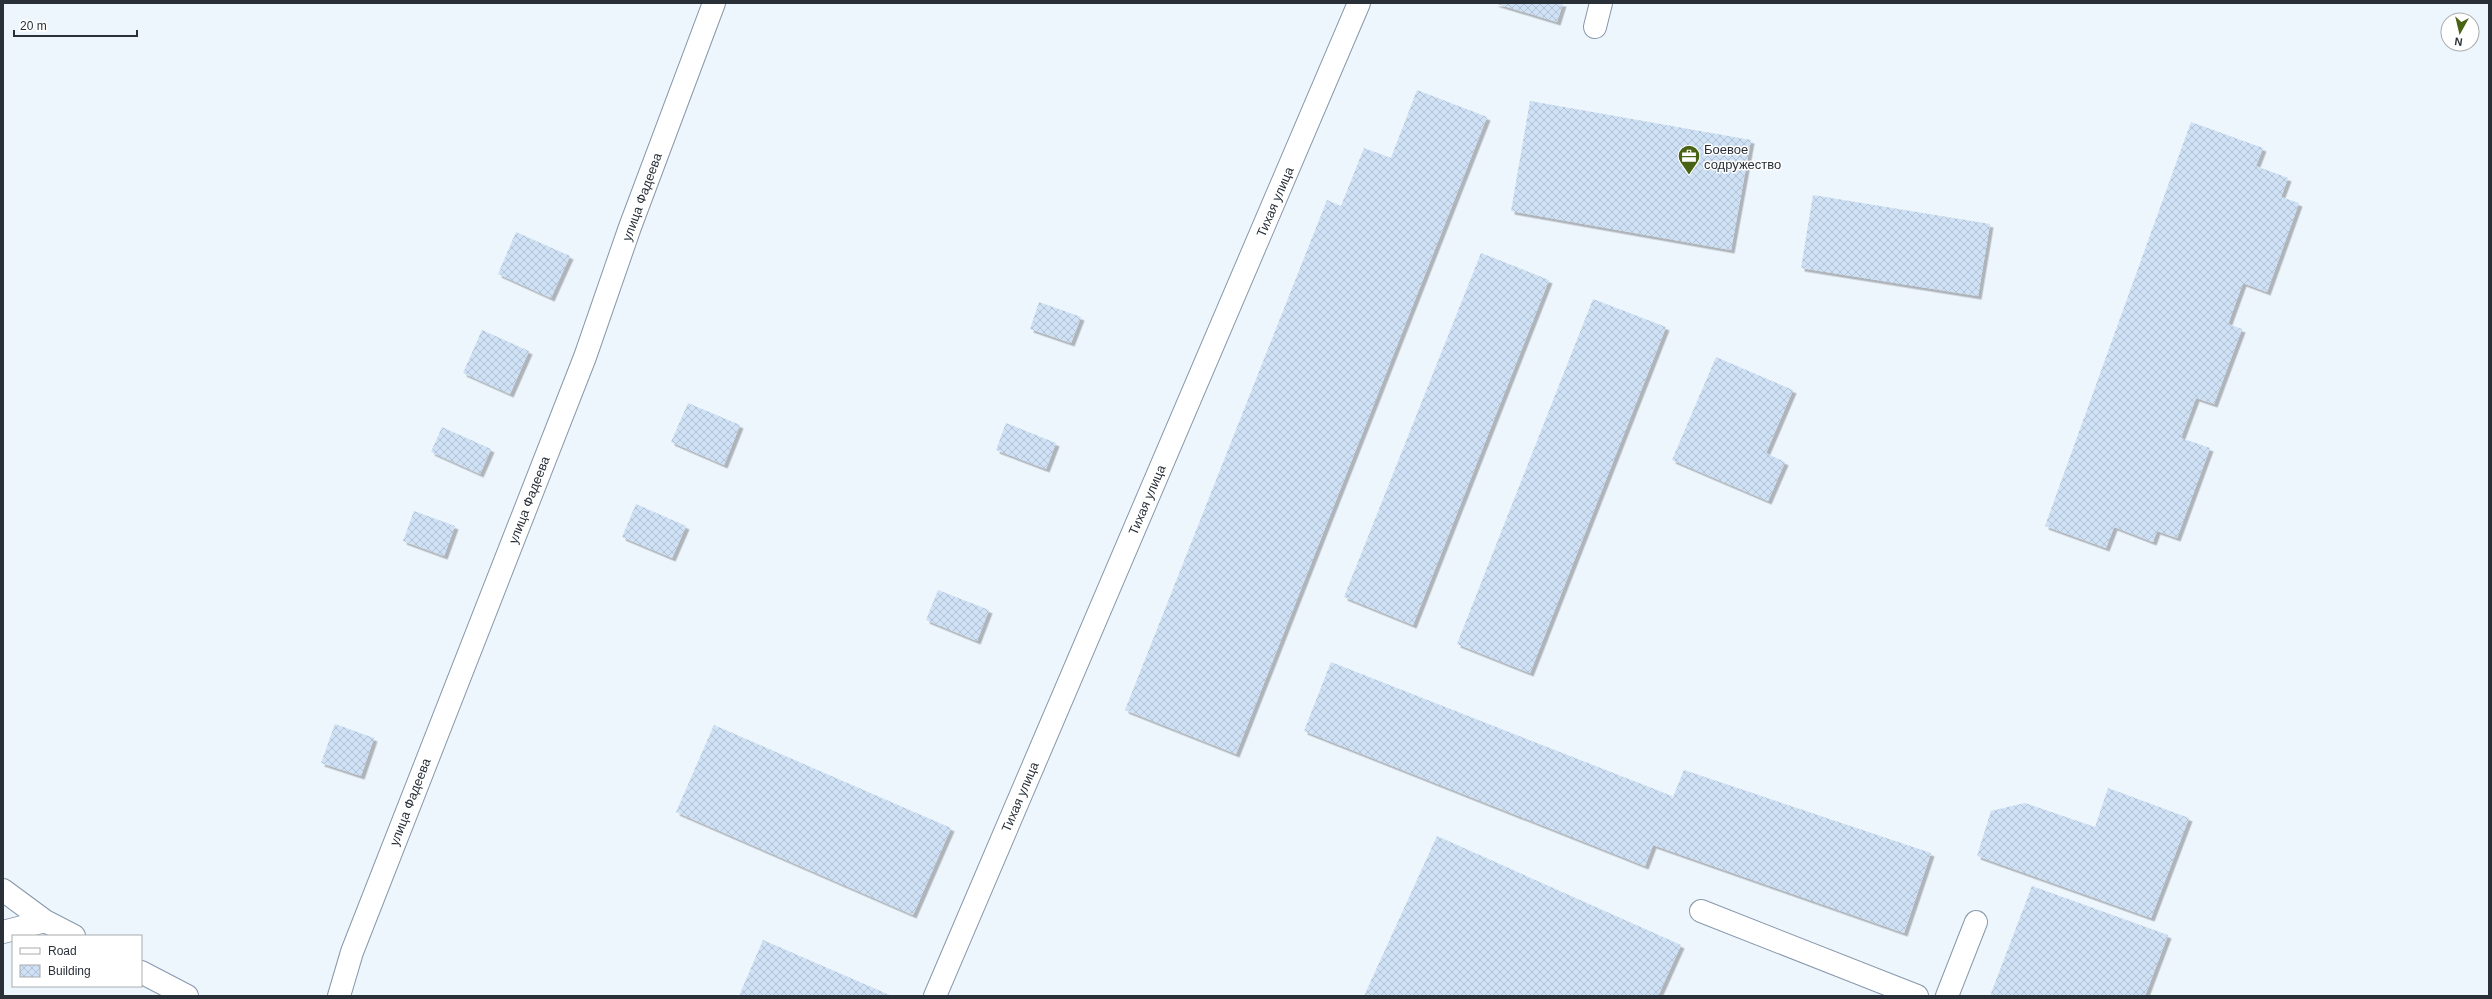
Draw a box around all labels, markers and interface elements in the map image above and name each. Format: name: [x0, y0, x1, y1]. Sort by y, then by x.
scale bar: [14, 12, 137, 38]
north arrow: [2440, 12, 2480, 52]
text: 20 m: [20, 19, 47, 33]
text: N: [2454, 35, 2463, 48]
place label: Боевое содружество: [1704, 142, 1781, 172]
office icon: Боевое содружество: [1676, 143, 1702, 176]
street label: улица Фадеева: [619, 150, 665, 243]
street label: Тихая улица: [1254, 164, 1297, 239]
street label: улица Фадеева: [505, 453, 553, 546]
street label: Тихая улица: [1126, 462, 1169, 537]
street label: улица Фадеева: [386, 755, 434, 848]
street label: Тихая улица: [999, 759, 1042, 834]
legend: [12, 935, 142, 987]
text: Road: [48, 944, 77, 958]
text: Building: [48, 964, 91, 978]

